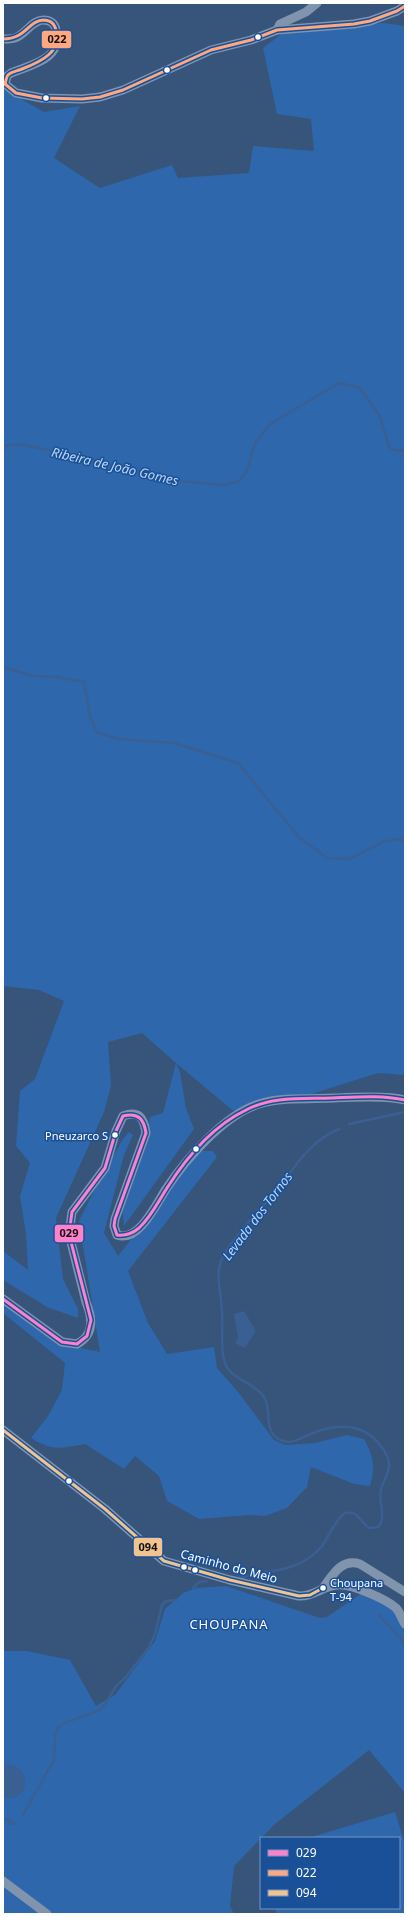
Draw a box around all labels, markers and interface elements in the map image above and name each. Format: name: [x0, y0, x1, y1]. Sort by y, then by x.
line badge: 022: [41, 30, 72, 49]
text: 022: [48, 31, 66, 46]
unlabelled marker: [253, 32, 263, 42]
unlabelled marker: [162, 65, 172, 75]
unlabelled marker: [41, 93, 51, 103]
water label: Ribeira de João Gomes: [50, 443, 181, 489]
place label: Pneuzarco S: [45, 1128, 108, 1143]
marker: Pneuzarco S: [110, 1130, 120, 1140]
unlabelled marker: [191, 1144, 201, 1154]
water label: Levada dos Tornos: [218, 1168, 296, 1264]
line badge: 029: [54, 1224, 84, 1243]
text: 029: [60, 1225, 78, 1240]
unlabelled marker: [64, 1476, 74, 1486]
line badge: 094: [133, 1537, 163, 1557]
text: 094: [139, 1539, 158, 1554]
street label: Caminho do Meio: [179, 1545, 279, 1587]
unlabelled marker: [179, 1562, 189, 1572]
unlabelled marker: [190, 1565, 200, 1575]
place label: Choupana T-94: [330, 1575, 383, 1604]
marker: Choupana T-94: [318, 1583, 328, 1593]
district label: CHOUPANA: [189, 1615, 269, 1633]
legend: [260, 1837, 400, 1909]
text: 029: [296, 1844, 317, 1861]
text: 022: [296, 1864, 317, 1881]
text: 094: [296, 1884, 317, 1901]

